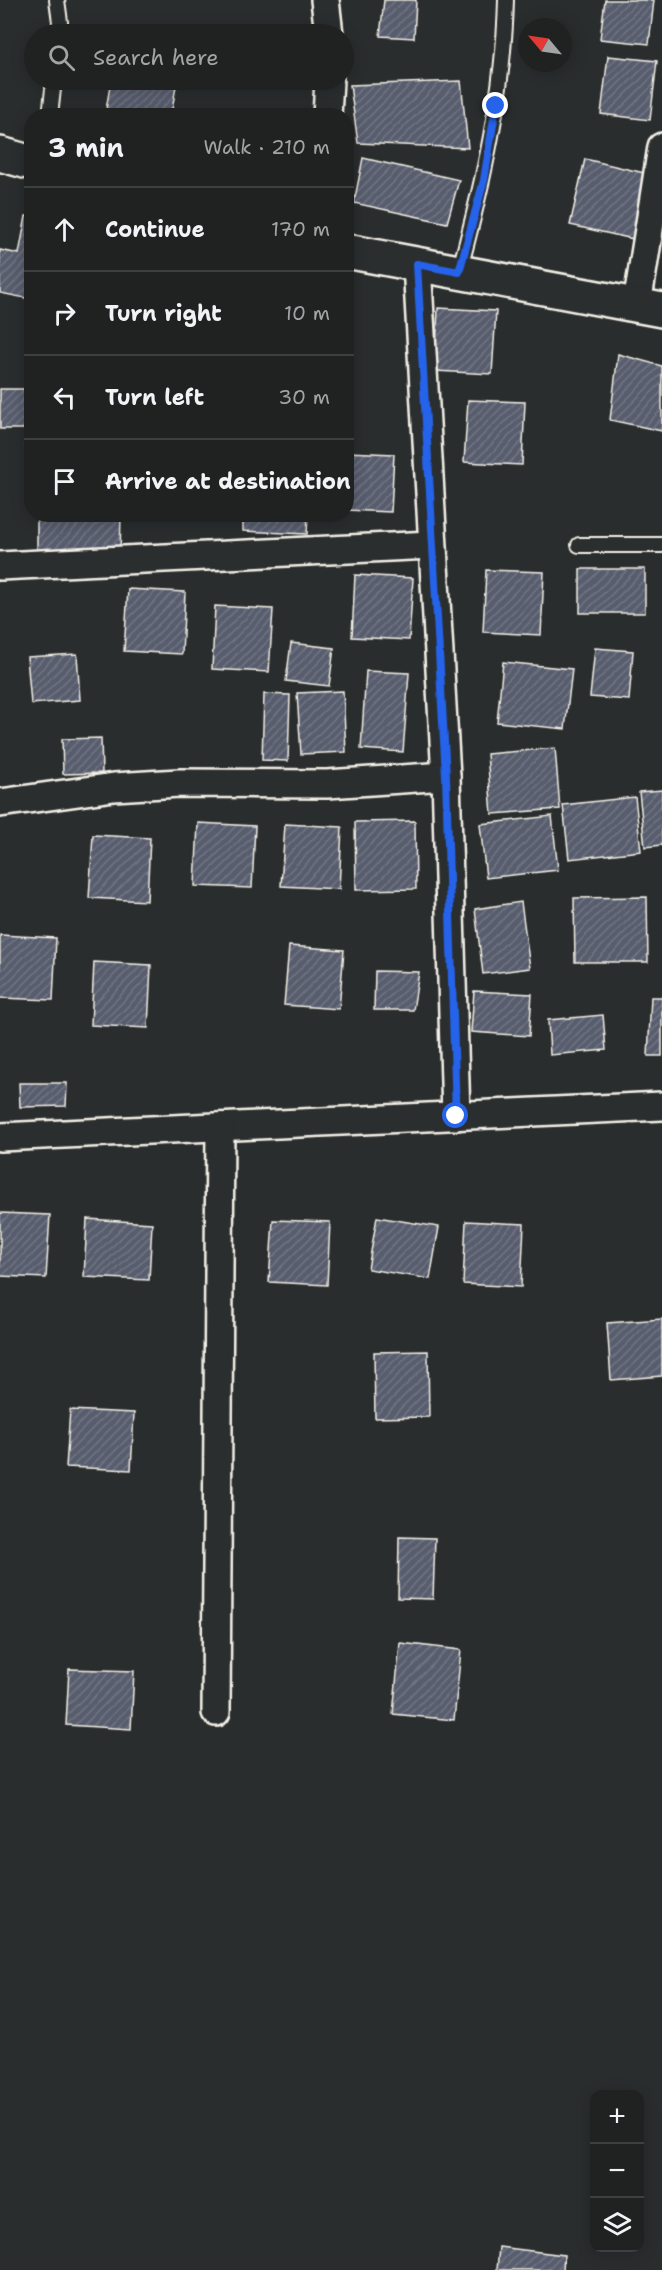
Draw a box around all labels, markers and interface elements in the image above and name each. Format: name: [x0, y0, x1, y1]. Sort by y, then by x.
north arrow: [518, 18, 572, 72]
search box: [24, 24, 354, 90]
icon: search: [45, 41, 78, 74]
text: Search here: [93, 43, 219, 72]
route end: [482, 92, 508, 118]
text: 3 min: [48, 130, 124, 165]
text: Walk · 210 m: [204, 134, 330, 160]
icon: ahead: [48, 213, 81, 246]
text: Continue: [105, 215, 205, 244]
text: 170 m: [271, 216, 330, 242]
icon: right: [48, 297, 81, 330]
text: Turn right: [105, 299, 222, 328]
text: 10 m: [284, 300, 330, 326]
icon: left: [48, 381, 81, 414]
text: Turn left: [105, 383, 204, 412]
text: 30 m: [278, 384, 330, 410]
icon: arrive: [48, 465, 81, 498]
text: Arrive at destination: [105, 467, 351, 496]
route start: [442, 1102, 468, 1128]
map controls: [590, 2090, 644, 2252]
button: +: [590, 2090, 644, 2144]
button: −: [590, 2144, 644, 2198]
button: layers: [590, 2198, 644, 2252]

